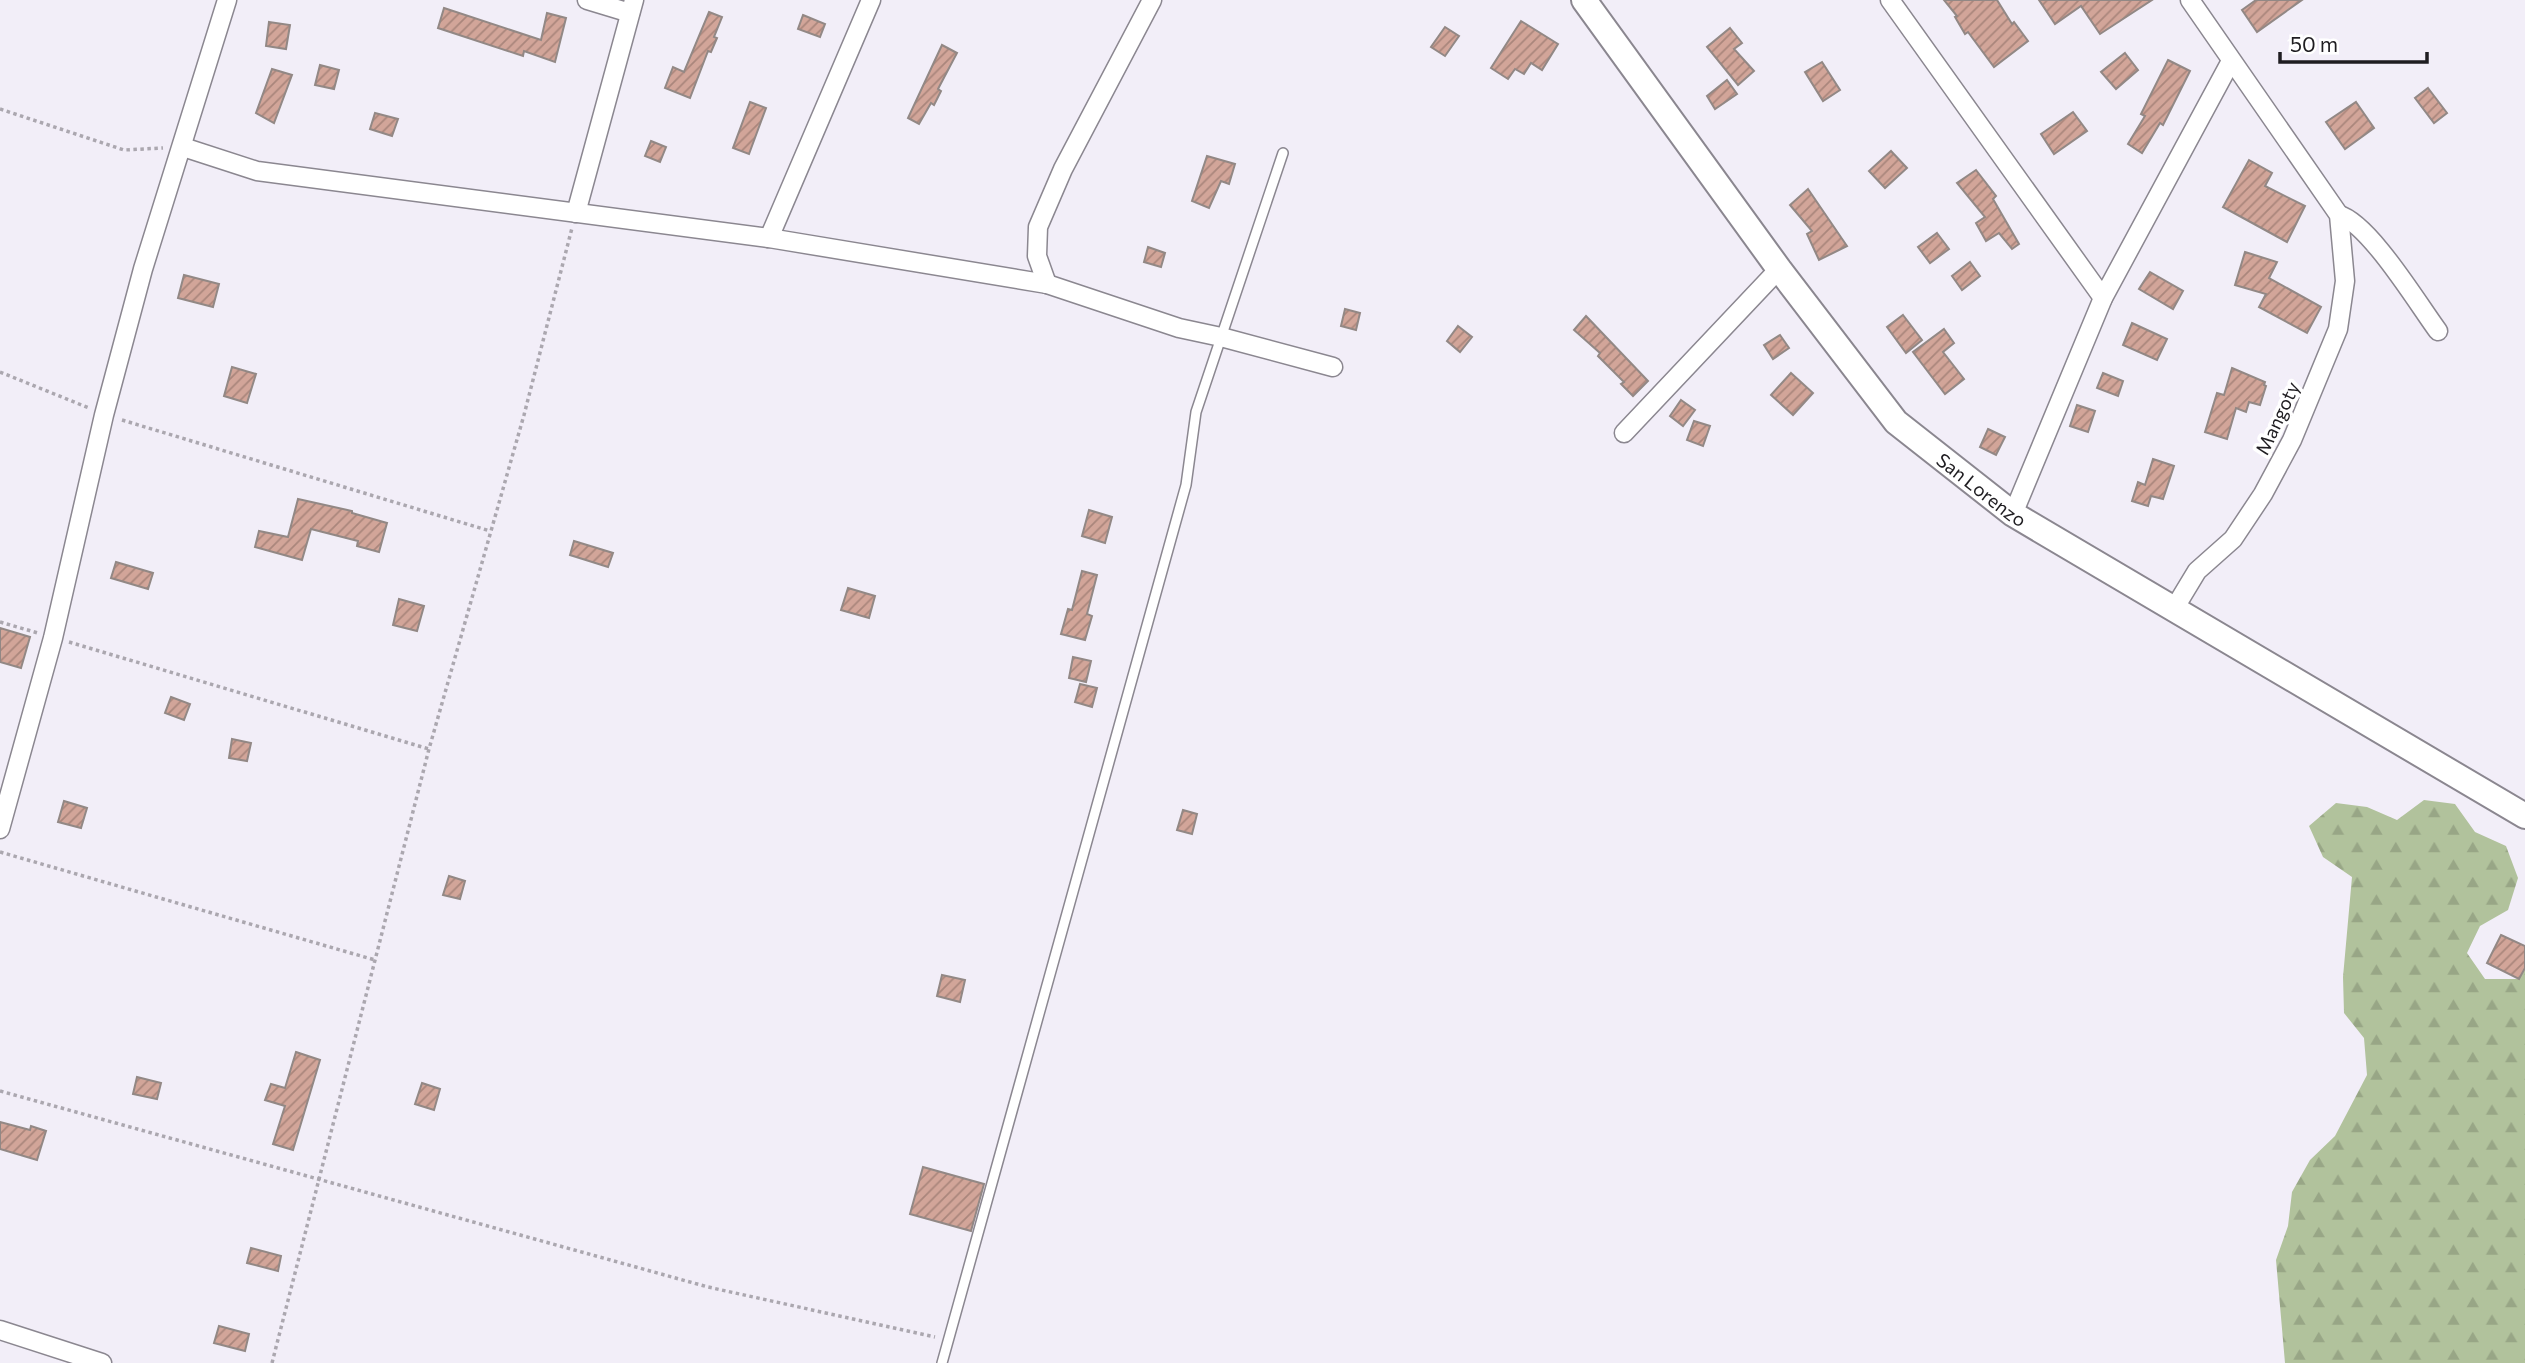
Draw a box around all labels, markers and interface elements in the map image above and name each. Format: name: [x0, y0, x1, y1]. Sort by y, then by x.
scale bar: [2280, 21, 2427, 65]
text: 50 m: [2290, 31, 2338, 56]
street label: Mangoty: [2250, 378, 2304, 458]
street label: San Lorenzo: [1933, 447, 2031, 531]

